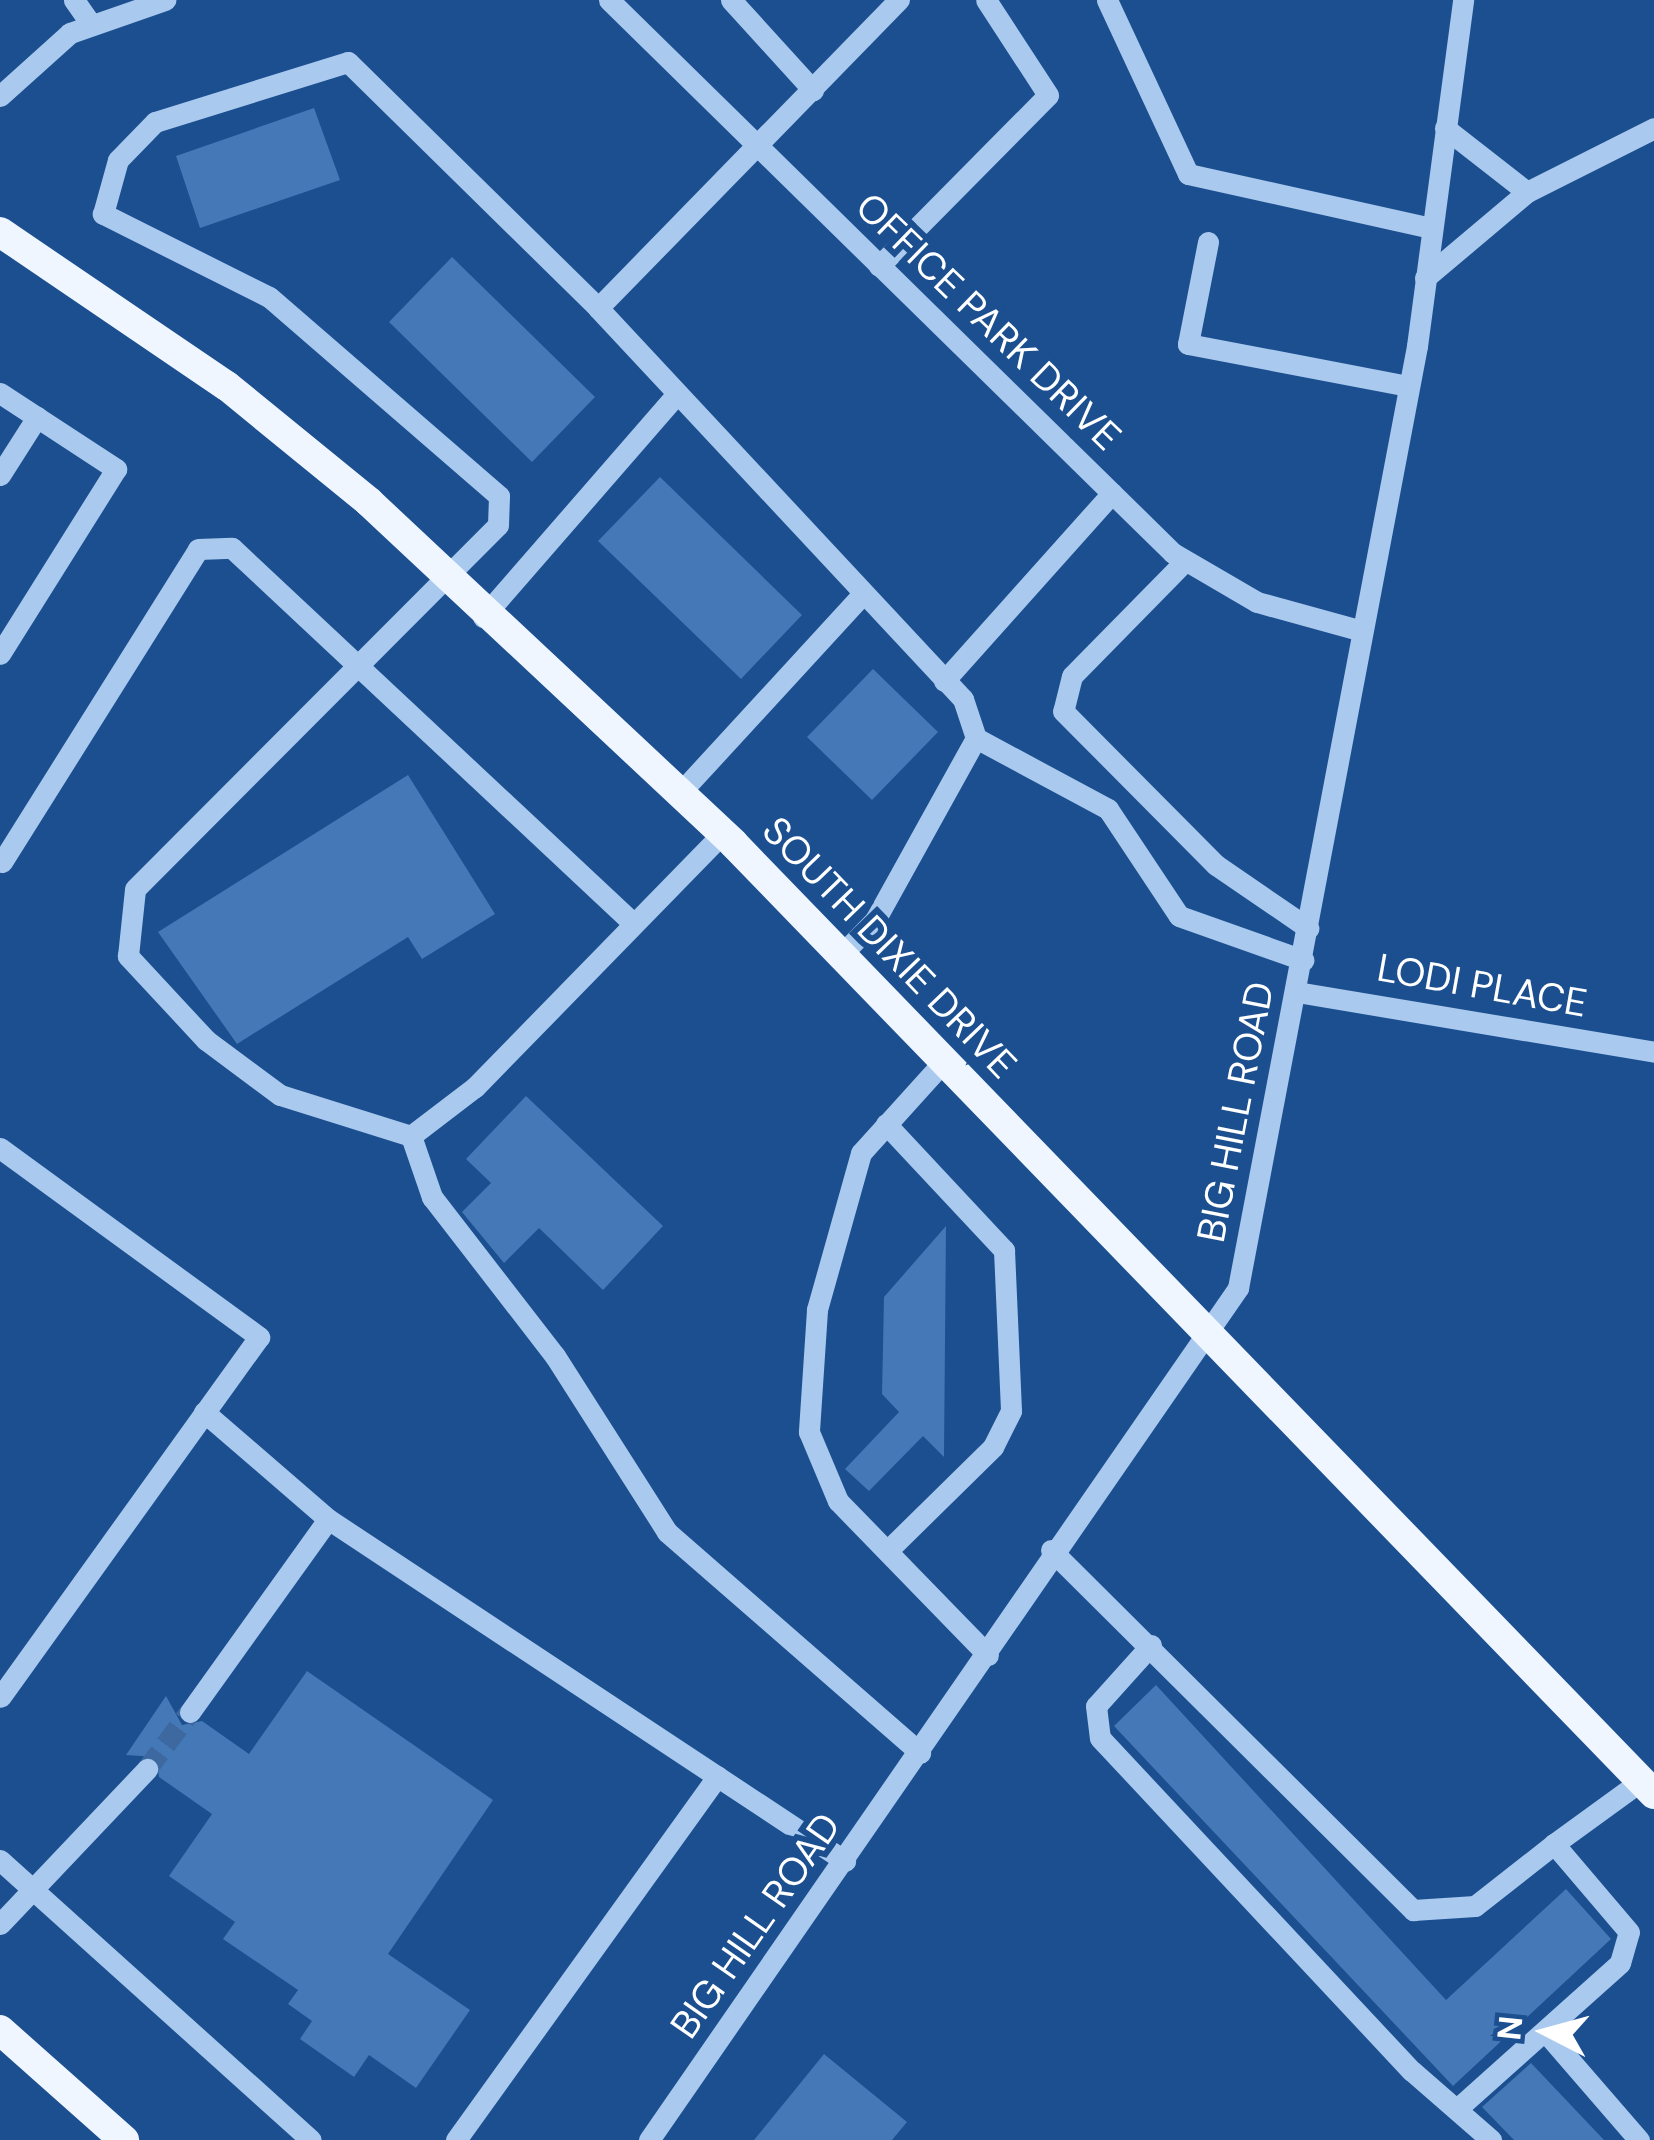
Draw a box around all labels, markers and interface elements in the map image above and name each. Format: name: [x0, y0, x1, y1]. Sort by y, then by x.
street label: OFFICE PARK DRIVE: [846, 184, 1130, 460]
street label: SOUTH DIXIE DRIVE: [752, 808, 1026, 1088]
street label: LODI PLACE: [1374, 945, 1590, 1027]
street label: BIG HILL ROAD: [1188, 978, 1284, 1246]
street label: BIG HILL ROAD: [661, 1805, 851, 2047]
north arrow: [1486, 1972, 1606, 2092]
text: N: [1487, 2014, 1532, 2042]

